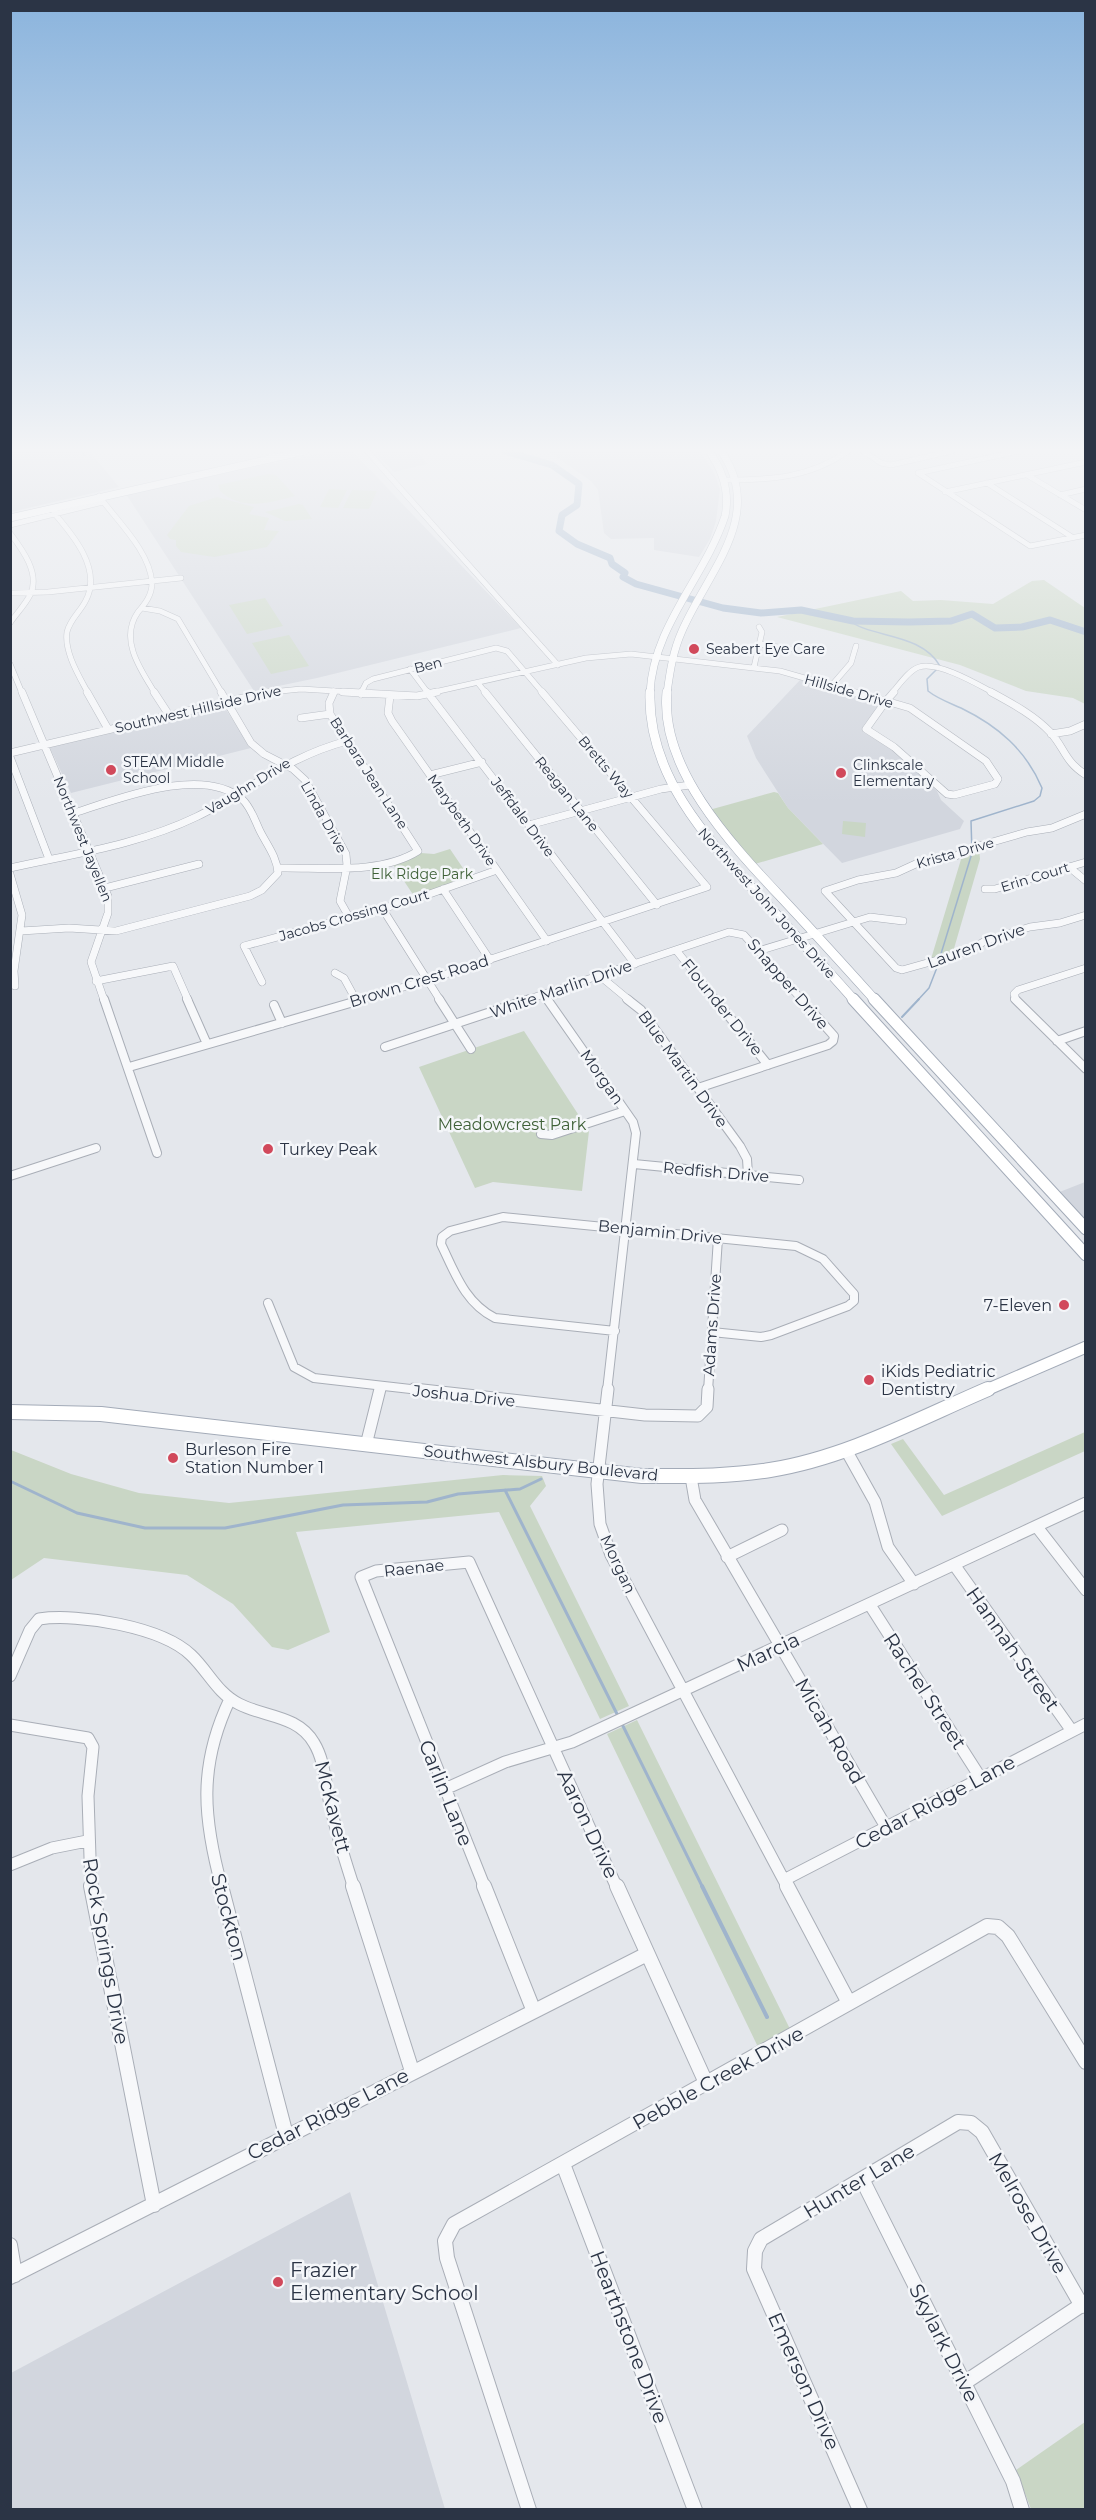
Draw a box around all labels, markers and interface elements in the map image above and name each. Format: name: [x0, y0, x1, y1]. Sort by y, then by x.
place label: Seabert Eye Care: [706, 640, 825, 658]
marker: Seabert Eye Care: [687, 642, 701, 656]
street label: Ben: [412, 653, 444, 677]
street label: Hillside Drive: [803, 670, 895, 712]
street label: Southwest Hillside Drive: [113, 681, 283, 737]
street label: Barbara Jean Lane: [326, 714, 412, 832]
street label: Bretts Way: [575, 732, 638, 802]
place label: STEAM Middle School: [123, 753, 224, 787]
street label: Reagan Lane: [531, 753, 603, 835]
street label: Vaughn Drive: [202, 754, 294, 818]
place label: Clinkscale Elementary: [853, 756, 935, 790]
marker: STEAM Middle School: [104, 763, 118, 777]
marker: Clinkscale Elementary: [834, 766, 848, 780]
street label: Marybeth Drive: [424, 771, 500, 869]
street label: Northwest Jayellen: [50, 773, 116, 905]
street label: Jeffdale Drive: [487, 773, 559, 860]
street label: Linda Drive: [297, 778, 351, 856]
street label: Northwest John Jones Drive: [694, 824, 840, 982]
street label: Krista Drive: [914, 833, 996, 873]
street label: Erin Court: [998, 858, 1072, 896]
park label: Elk Ridge Park: [371, 865, 474, 883]
street label: Jacobs Crossing Court: [276, 885, 431, 945]
street label: Lauren Drive: [925, 920, 1027, 972]
street label: Snapper Drive: [743, 935, 833, 1033]
street label: Brown Crest Road: [347, 951, 491, 1011]
street label: Flounder Drive: [677, 955, 767, 1059]
street label: White Marlin Drive: [487, 956, 635, 1022]
street label: Blue Martin Drive: [634, 1007, 732, 1131]
street label: Morgan: [576, 1046, 628, 1108]
park label: Meadowcrest Park: [438, 1115, 587, 1134]
place label: Turkey Peak: [280, 1140, 378, 1159]
marker: Turkey Peak: [261, 1142, 275, 1156]
street label: Redfish Drive: [662, 1158, 770, 1186]
street label: Benjamin Drive: [597, 1216, 723, 1248]
street label: Adams Drive: [699, 1273, 725, 1377]
place label: 7-Eleven: [984, 1296, 1052, 1315]
marker: 7-Eleven: [1057, 1298, 1071, 1312]
place label: iKids Pediatric Dentistry: [881, 1362, 995, 1399]
marker: iKids Pediatric Dentistry: [862, 1373, 876, 1387]
street label: Joshua Drive: [411, 1381, 516, 1411]
place label: Burleson Fire Station Number 1: [185, 1440, 324, 1477]
street label: Southwest Alsbury Boulevard: [423, 1441, 659, 1485]
marker: Burleson Fire Station Number 1: [166, 1451, 180, 1465]
street label: Morgan: [596, 1532, 640, 1596]
street label: Raenae: [383, 1555, 445, 1581]
street label: Hannah Street: [961, 1582, 1065, 1716]
street label: Marcia: [733, 1627, 803, 1677]
street label: Rachel Street: [878, 1628, 972, 1754]
street label: Micah Road: [790, 1674, 870, 1788]
street label: Carlin Lane: [414, 1736, 478, 1850]
street label: Cedar Ridge Lane: [851, 1750, 1019, 1854]
street label: McKavett: [310, 1758, 356, 1856]
street label: Aaron Drive: [552, 1766, 624, 1882]
street label: Rock Springs Drive: [78, 1856, 134, 2046]
street label: Stockton: [206, 1871, 252, 1963]
street label: Pebble Creek Drive: [628, 2021, 808, 2135]
street label: Cedar Ridge Lane: [243, 2063, 413, 2165]
street label: Hunter Lane: [799, 2138, 919, 2224]
street label: Melrose Drive: [984, 2148, 1072, 2278]
street label: Hearthstone Drive: [585, 2247, 673, 2427]
place label: Frazier Elementary School: [290, 2258, 479, 2305]
marker: Frazier Elementary School: [271, 2275, 285, 2289]
street label: Skylark Drive: [904, 2280, 984, 2406]
street label: Emerson Drive: [763, 2308, 845, 2454]

